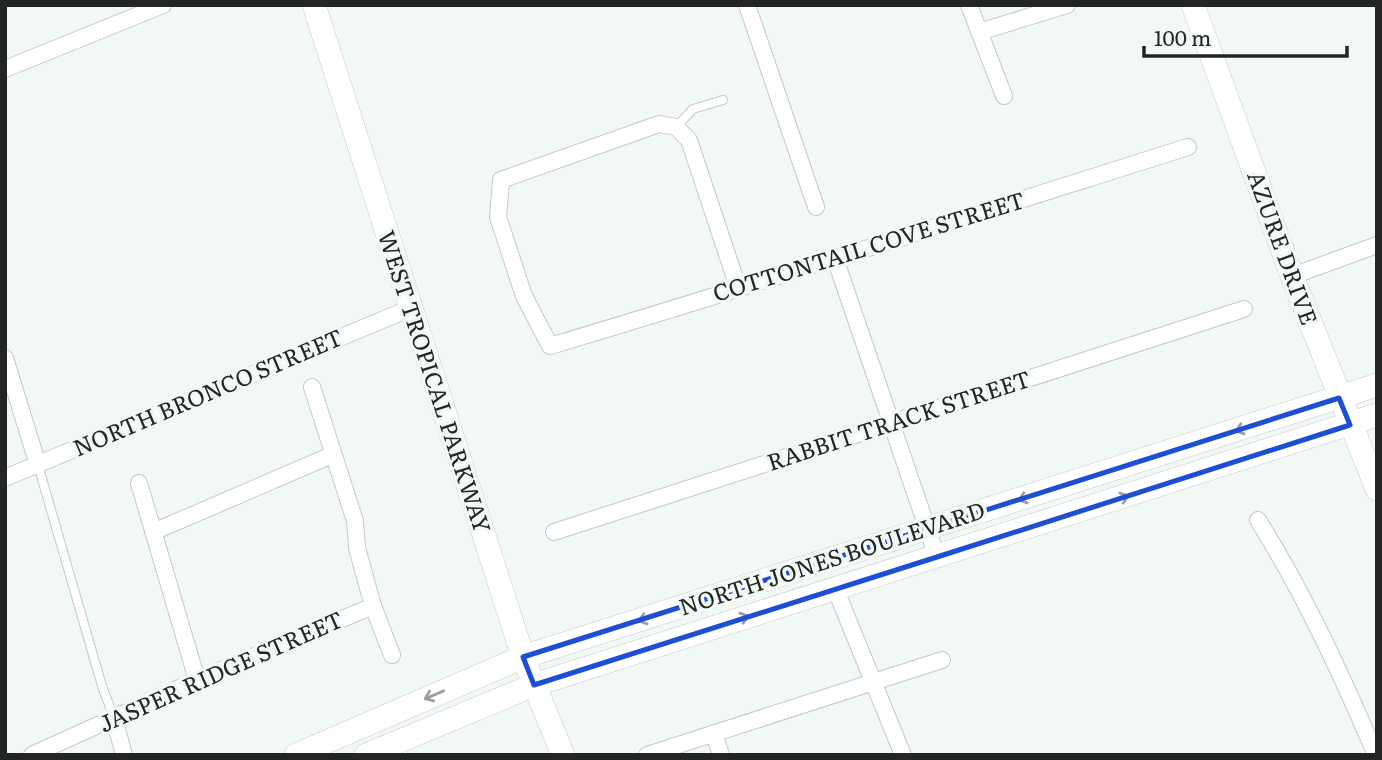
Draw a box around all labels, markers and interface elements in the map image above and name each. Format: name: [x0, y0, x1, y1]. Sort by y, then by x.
scale bar: [1144, 14, 1347, 58]
text: 100 m: [1154, 21, 1211, 52]
street label: AZURE DRIVE: [1240, 166, 1328, 329]
street label: COTTONTAIL COVE STREET: [708, 181, 1029, 309]
street label: WEST TROPICAL PARKWAY: [371, 226, 501, 537]
street label: NORTH BRONCO STREET: [67, 319, 347, 463]
street label: RABBIT TRACK STREET: [762, 360, 1035, 478]
one-way arrow: [1234, 422, 1256, 435]
street label: NORTH JONES BOULEVARD: [674, 491, 989, 623]
one-way arrow: [1018, 492, 1040, 504]
one-way arrow: [1108, 492, 1130, 504]
street label: JASPER RIDGE STREET: [93, 601, 348, 739]
one-way arrow: [637, 612, 659, 625]
one-way arrow: [727, 612, 749, 624]
one-way arrow: [424, 690, 446, 703]

